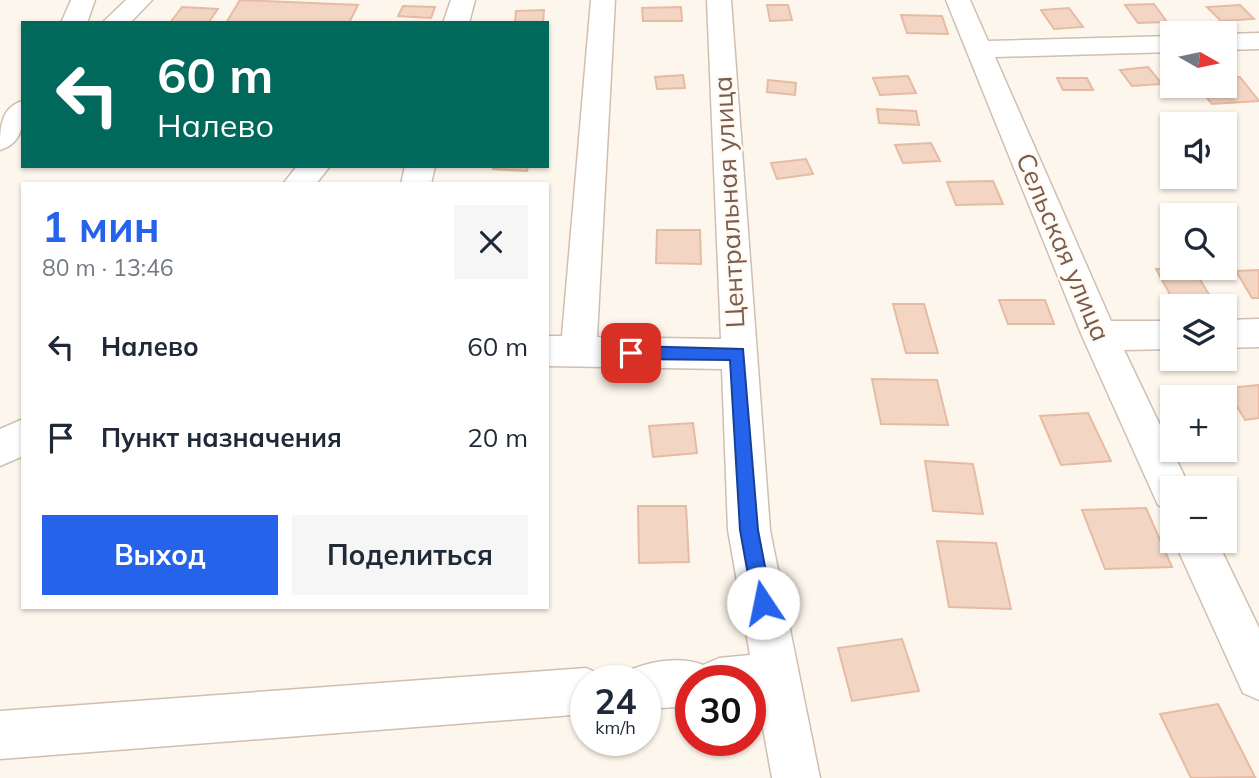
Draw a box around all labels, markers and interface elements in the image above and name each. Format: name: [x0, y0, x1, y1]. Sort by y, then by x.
north arrow: [1160, 21, 1237, 98]
map controls: [1160, 21, 1237, 553]
text: 60 m: [157, 44, 273, 105]
icon: left: [42, 49, 133, 140]
street label: Центральная улица: [705, 75, 752, 329]
text: Налево: [157, 105, 274, 145]
button: sound: [1160, 112, 1237, 189]
street label: Сельская улица: [1009, 148, 1118, 346]
text: 1 мин: [42, 200, 160, 253]
button: search: [1160, 203, 1237, 280]
button: close: [454, 205, 528, 279]
text: 80 m · 13:46: [42, 253, 174, 282]
button: layers: [1160, 294, 1237, 371]
pin: [601, 323, 661, 383]
icon: left: [42, 328, 80, 366]
text: Налево: [101, 330, 199, 363]
text: 60 m: [467, 330, 528, 363]
icon: arrive: [612, 334, 650, 372]
button: +: [1160, 385, 1237, 462]
icon: arrive: [42, 419, 80, 457]
text: Пункт назначения: [101, 421, 342, 454]
text: 20 m: [467, 421, 528, 454]
button: −: [1160, 476, 1237, 553]
button: Выход: [42, 515, 278, 595]
button: Поделиться: [292, 515, 528, 595]
position arrow: [726, 566, 800, 640]
speed limit sign: 30: [675, 665, 766, 756]
text: 24: [594, 679, 637, 723]
text: km/h: [595, 716, 636, 739]

